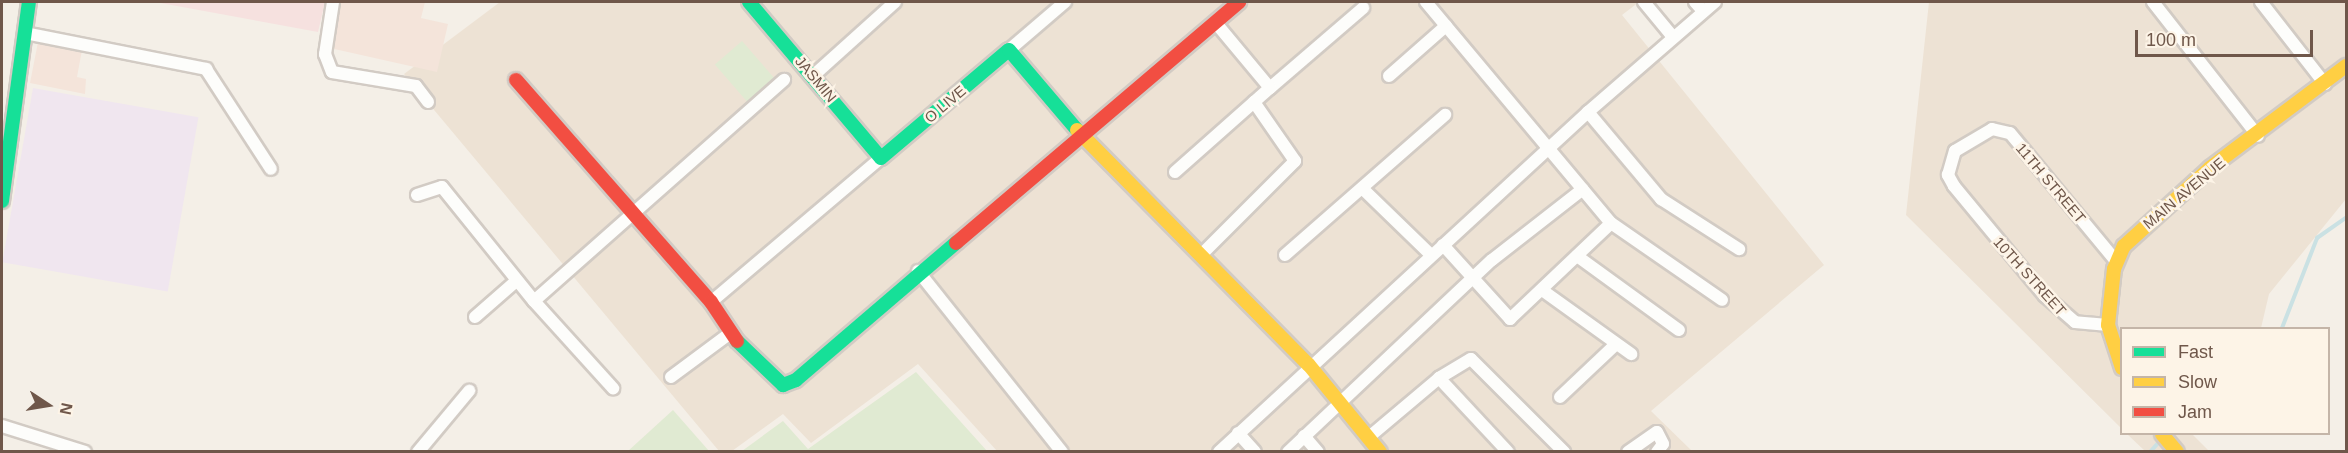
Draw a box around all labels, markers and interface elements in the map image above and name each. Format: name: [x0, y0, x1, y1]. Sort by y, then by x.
scale bar: [2138, 18, 2316, 56]
text: 100 m: [2146, 30, 2196, 50]
street label: JASMIN: [791, 52, 841, 106]
street label: O LIVE: [921, 82, 969, 126]
street label: 11TH STREET: [2012, 139, 2090, 227]
street label: MAIN AVENUE: [2139, 153, 2229, 233]
street label: 10TH STREET: [1990, 233, 2070, 319]
legend: [2120, 327, 2330, 435]
text: Fast: [2178, 342, 2213, 362]
text: Slow: [2178, 372, 2217, 392]
north arrow: [18, 375, 78, 435]
text: N: [57, 401, 76, 416]
text: Jam: [2178, 402, 2212, 422]

